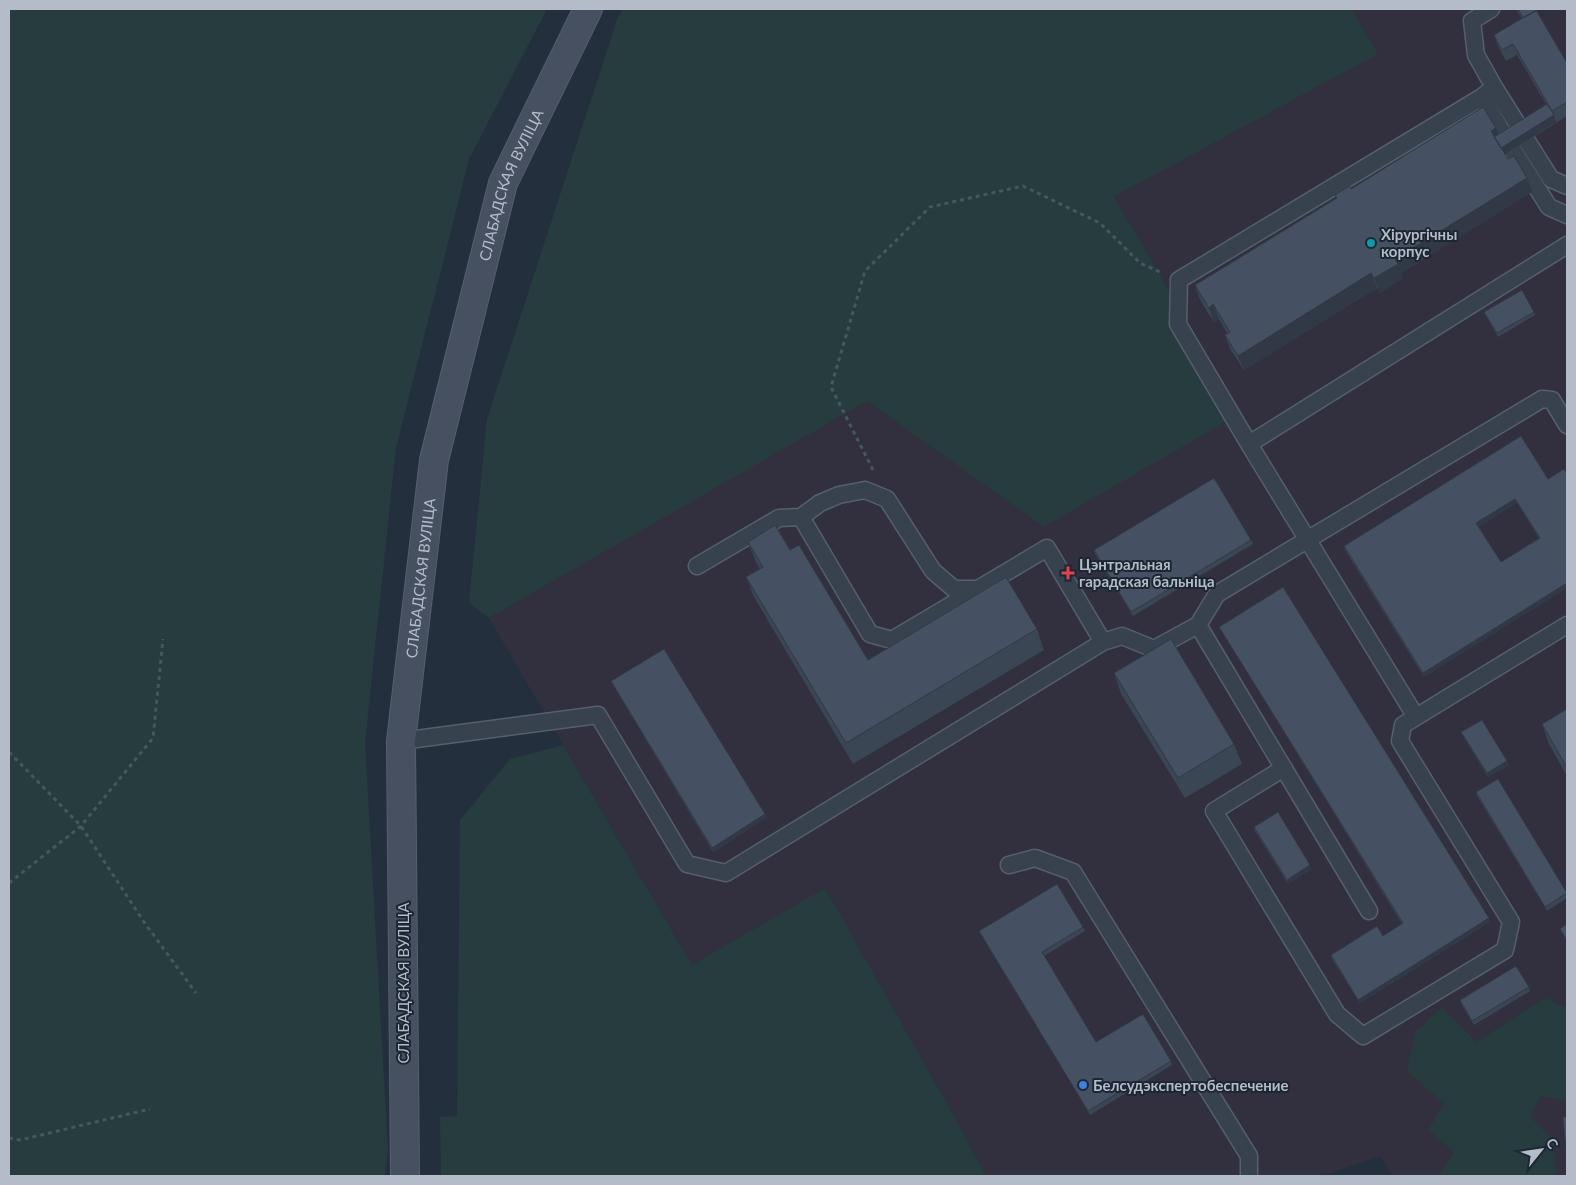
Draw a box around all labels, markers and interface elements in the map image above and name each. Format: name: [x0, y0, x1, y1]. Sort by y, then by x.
street label: СЛАБАДСКАЯ ВУЛІЦА: [475, 105, 547, 263]
place label: Хірургічны корпус: [1381, 225, 1457, 260]
marker: Хірургічны корпус: [1365, 237, 1377, 249]
street label: СЛАБАДСКАЯ ВУЛІЦА: [402, 496, 439, 659]
place label: Цэнтральная гарадская бальніца: [1079, 555, 1215, 590]
marker: Цэнтральная гарадская бальніца: [1061, 566, 1075, 580]
street label: СЛАБАДСКАЯ ВУЛІЦА: [394, 902, 412, 1064]
place label: Белсудэкспертобеспечение: [1093, 1076, 1289, 1094]
marker: Белсудэкспертобеспечение: [1077, 1079, 1089, 1091]
north arrow: [1516, 1125, 1566, 1175]
text: С: [1543, 1135, 1563, 1152]

